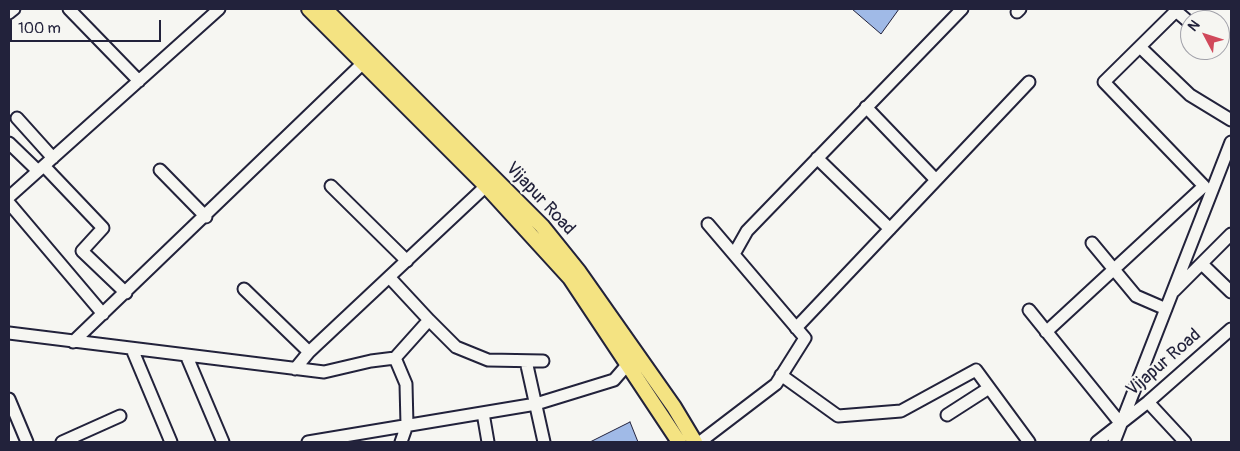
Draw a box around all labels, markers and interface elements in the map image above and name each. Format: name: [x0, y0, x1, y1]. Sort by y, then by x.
scale bar: [12, 10, 164, 42]
north arrow: [1180, 10, 1230, 60]
text: N: [1184, 17, 1203, 35]
text: 100 m: [18, 19, 61, 38]
street label: Vijapur Road: [501, 158, 579, 240]
street label: Vijapur Road: [1122, 325, 1206, 401]

